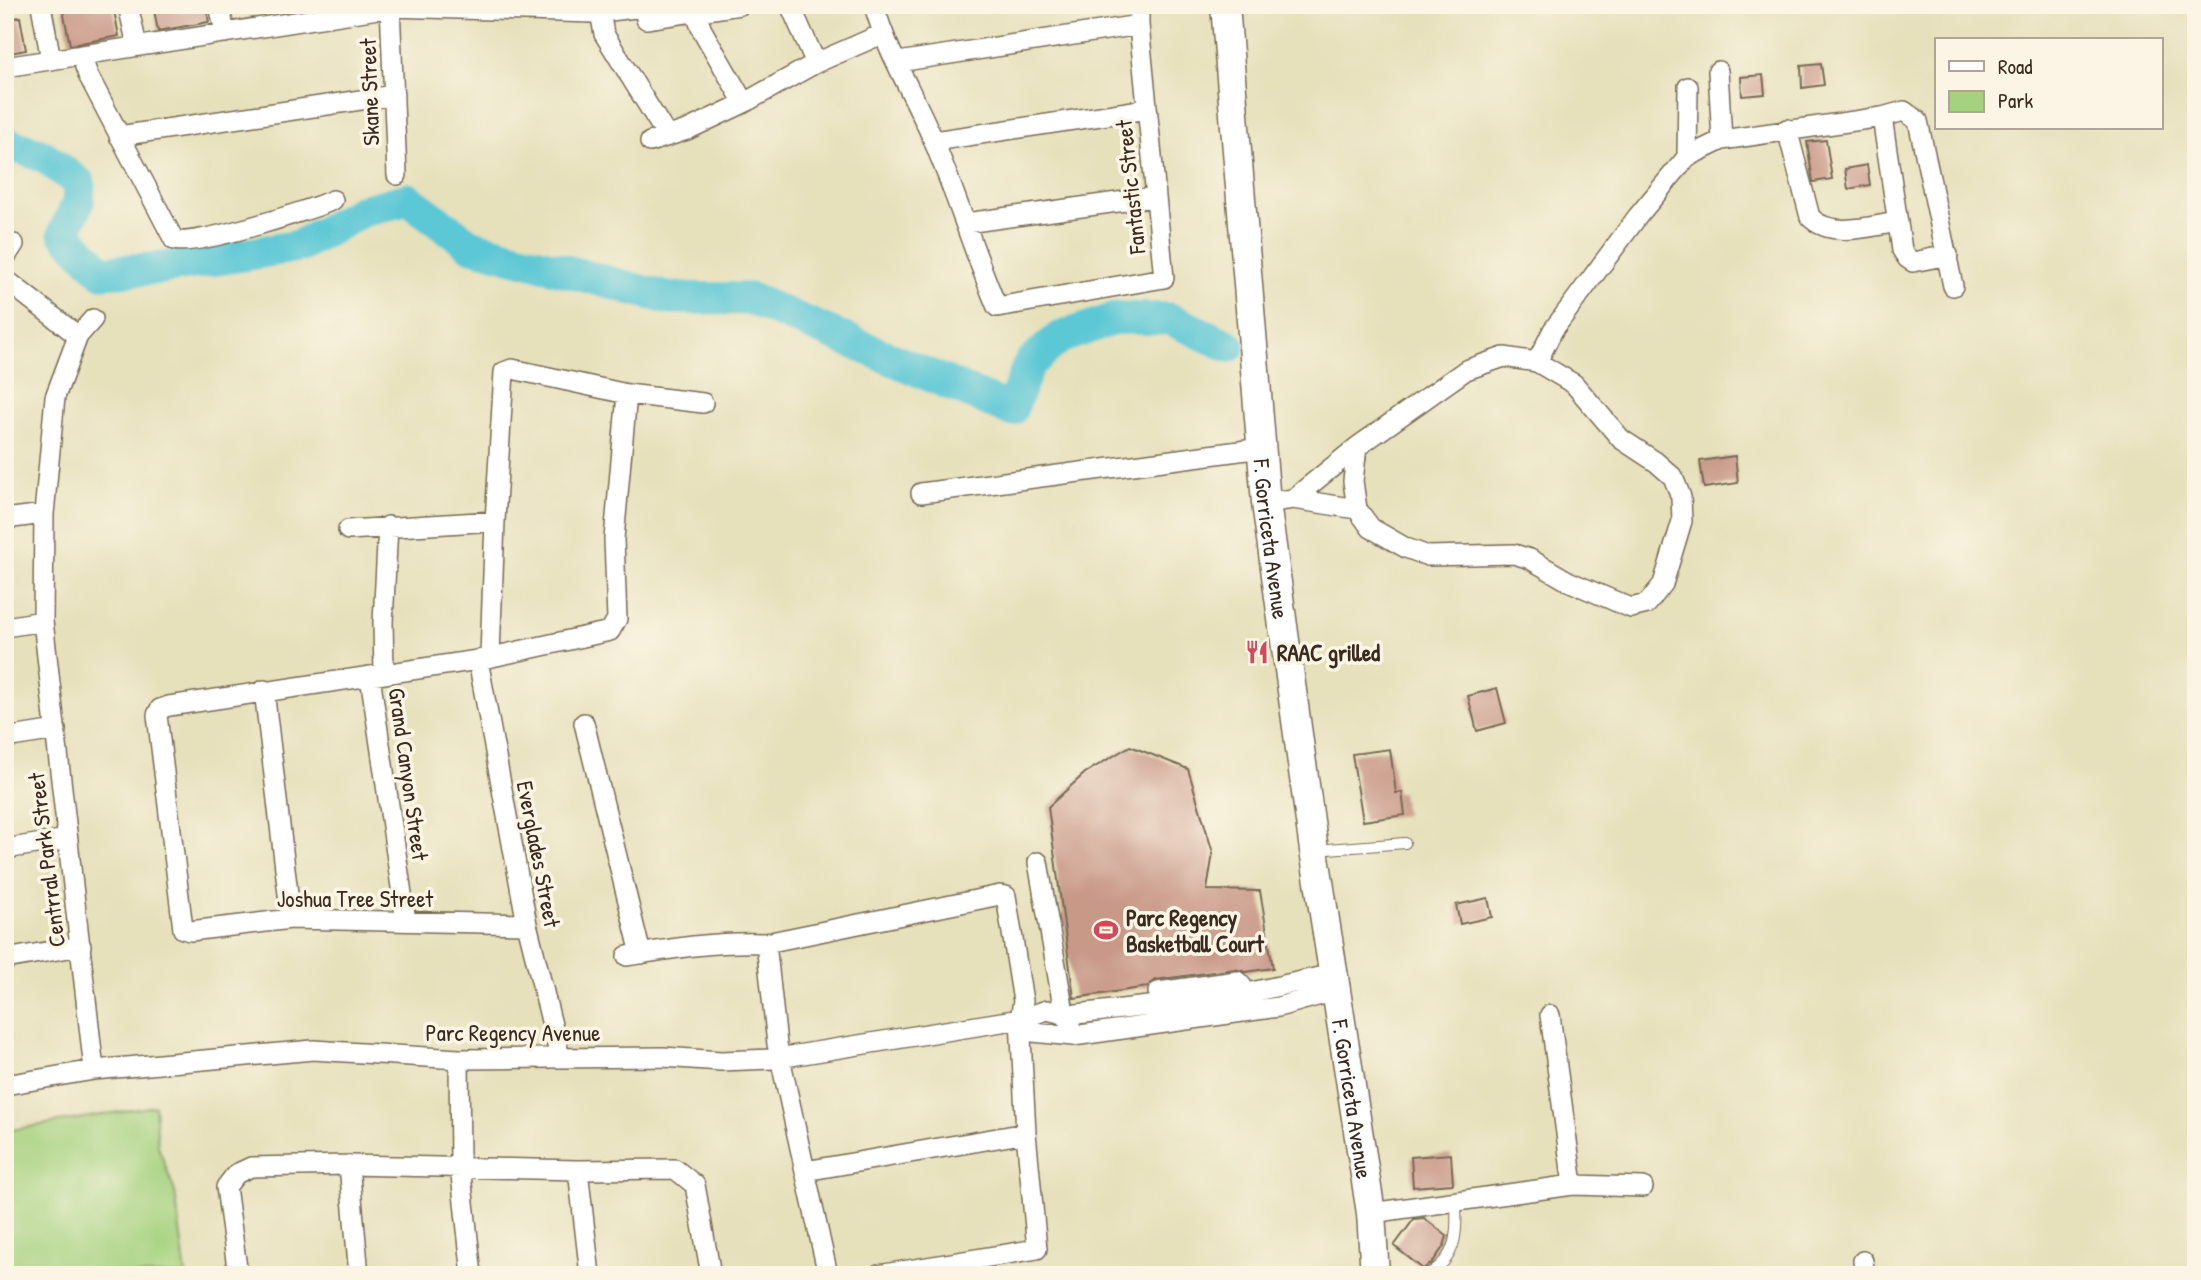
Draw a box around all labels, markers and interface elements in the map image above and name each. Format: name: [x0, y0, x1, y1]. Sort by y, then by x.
street label: Skane Street: [352, 37, 386, 146]
legend: [1935, 38, 2162, 130]
text: Road: [1998, 52, 2032, 81]
text: Park: [1998, 86, 2033, 115]
street label: Fantastic Street: [1107, 117, 1153, 257]
street label: F. Gorriceta Avenue: [1247, 457, 1297, 621]
place label: RAAC grilled: [1277, 637, 1380, 669]
restaurant icon: RAAC grilled: [1243, 638, 1271, 666]
street label: Grand Canyon Street: [382, 686, 437, 863]
street label: Centrral Park Street: [20, 770, 72, 949]
street label: Everglades Street: [510, 778, 569, 931]
street label: Joshua Tree Street: [277, 883, 434, 914]
place label: Parc Regency Basketball Court: [1126, 902, 1265, 959]
sports icon: Parc Regency Basketball Court: [1092, 916, 1120, 944]
street label: F. Gorriceta Avenue: [1325, 1016, 1381, 1181]
street label: Parc Regency Avenue: [426, 1017, 600, 1048]

